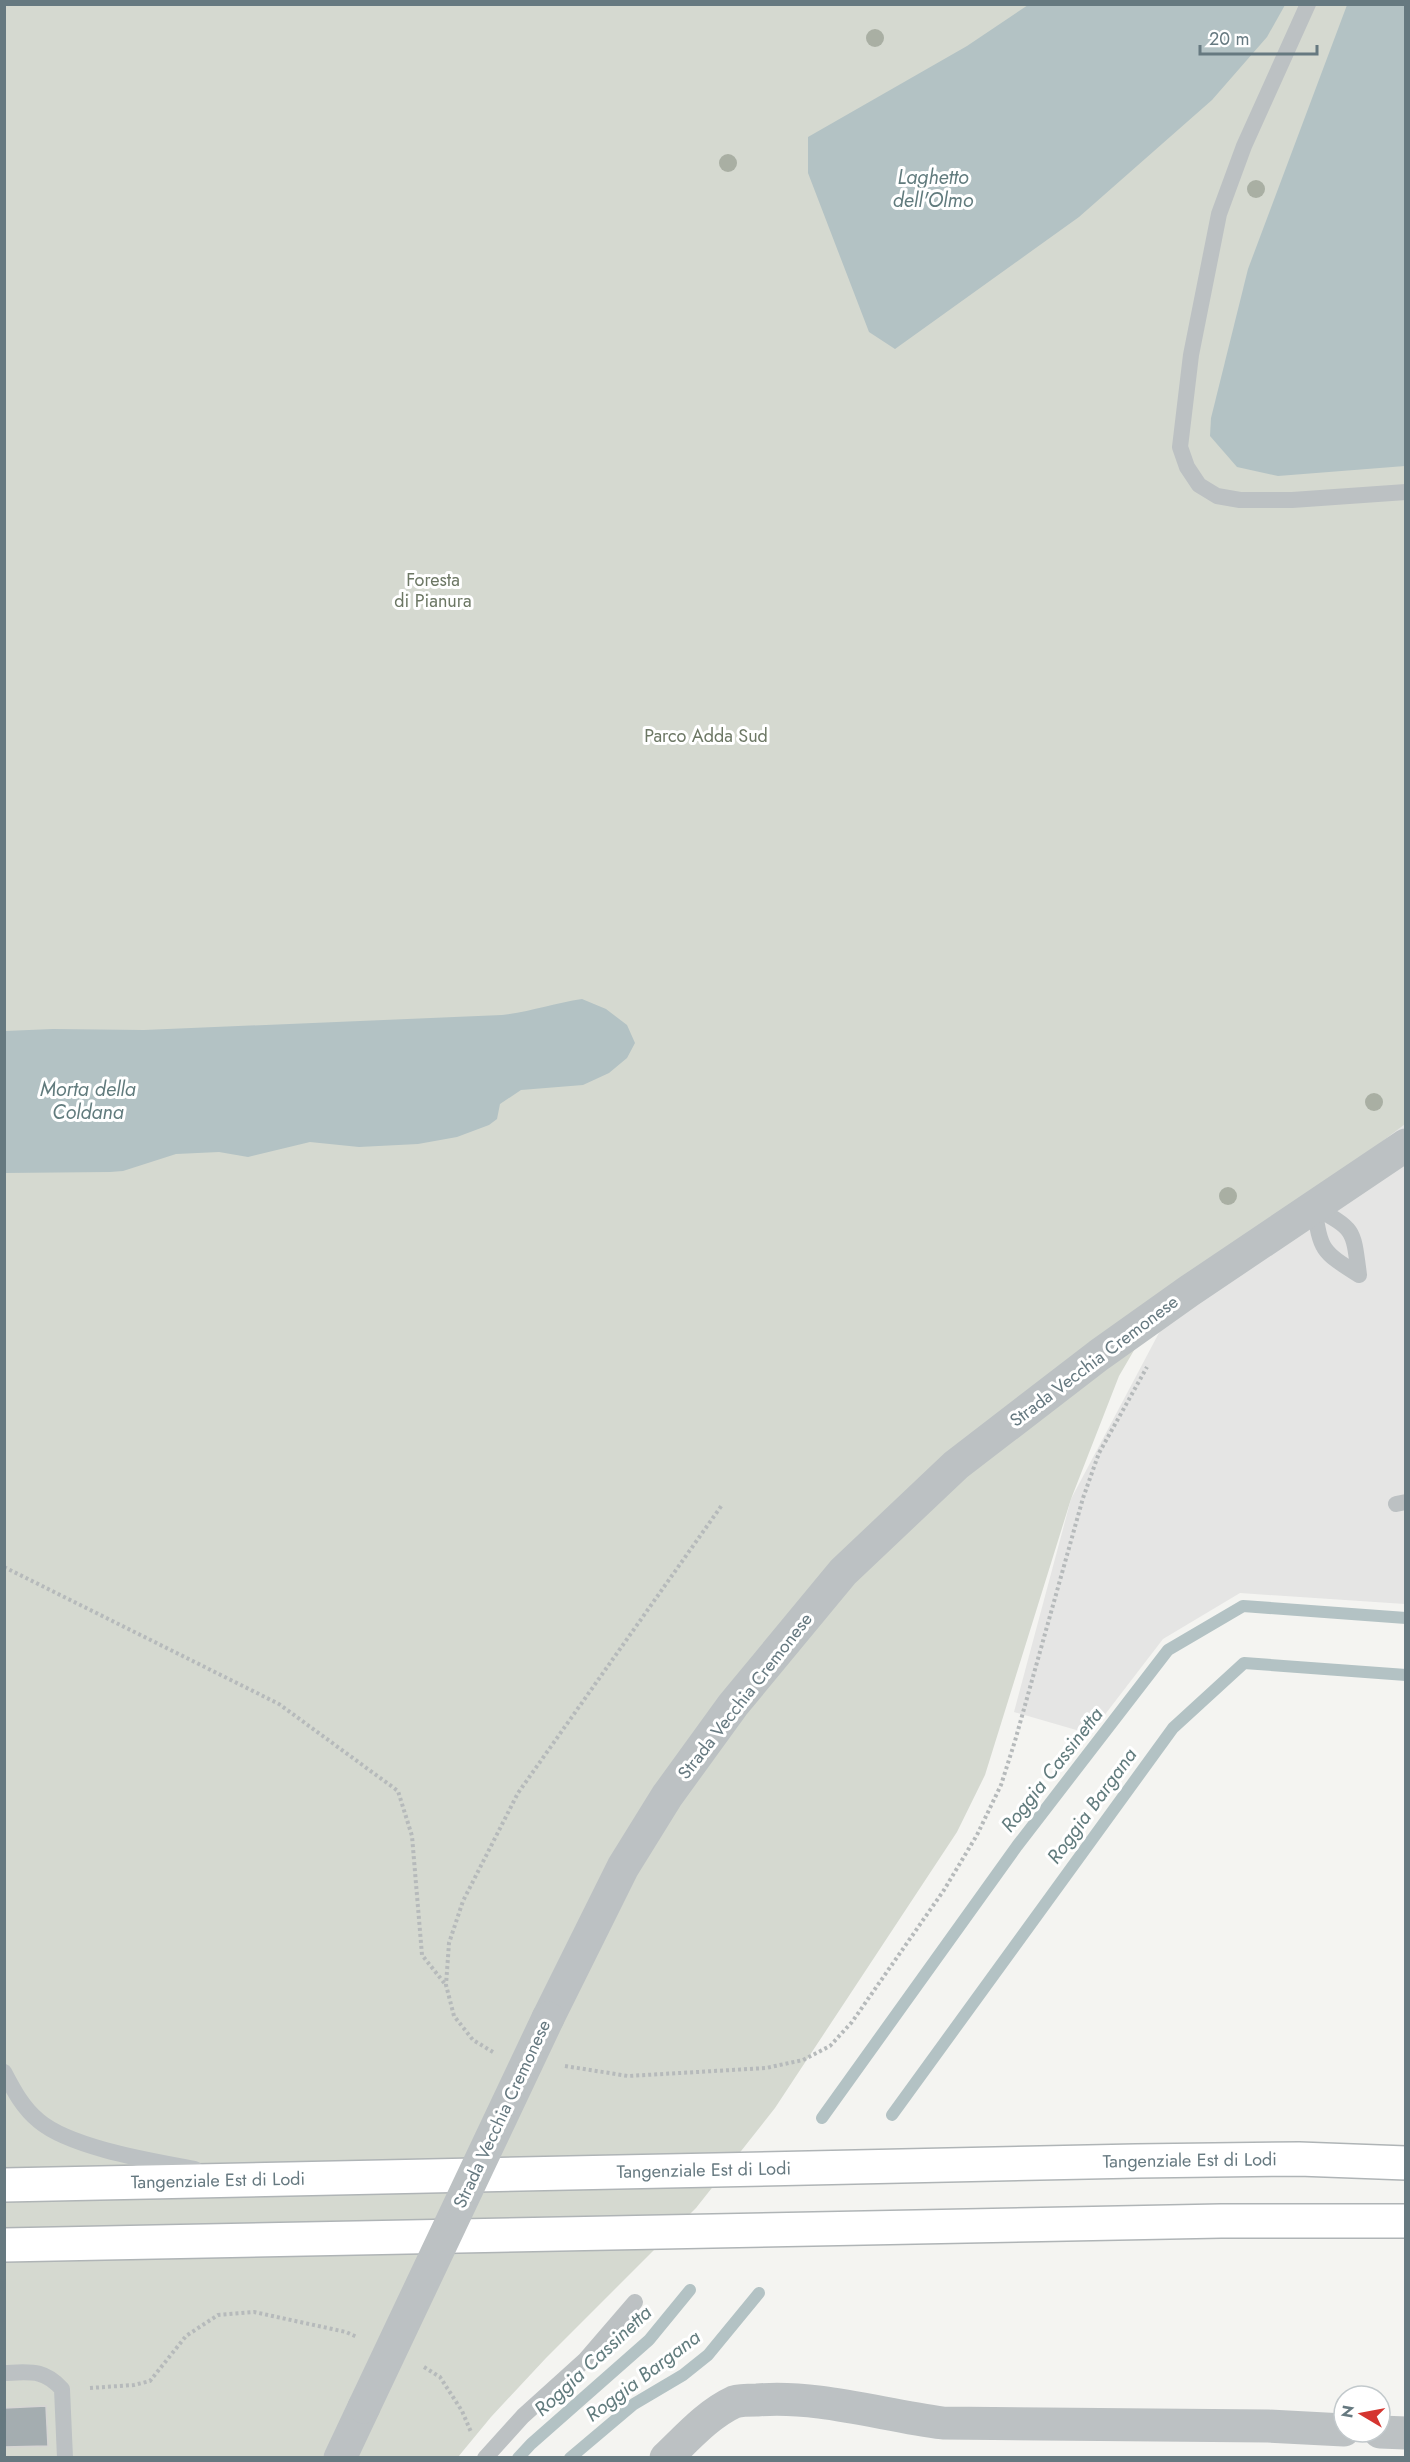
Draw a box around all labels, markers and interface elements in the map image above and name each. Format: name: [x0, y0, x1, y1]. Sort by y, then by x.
scale bar: [1200, 18, 1317, 56]
text: 20 m: [1209, 26, 1249, 52]
water label: Laghetto dell'Olmo: [893, 163, 974, 215]
park label: Foresta di Pianura: [394, 567, 472, 614]
park label: Parco Adda Sud: [644, 723, 768, 749]
water label: Morta della Coldana: [40, 1075, 136, 1127]
street label: Strada Vecchia Cremonese: [1004, 1289, 1184, 1433]
street label: Strada Vecchia Cremonese: [672, 1607, 818, 1785]
water label: Roggia Cassinetta: [994, 1701, 1110, 1839]
water label: Roggia Bargana: [1040, 1742, 1144, 1870]
street label: Strada Vecchia Cremonese: [447, 2016, 557, 2212]
street label: Tangenziale Est di Lodi: [1102, 2146, 1277, 2175]
street label: Tangenziale Est di Lodi: [616, 2155, 791, 2185]
street label: Tangenziale Est di Lodi: [131, 2166, 305, 2195]
water label: Roggia Cassinetta: [528, 2299, 658, 2423]
water label: Roggia Bargana: [579, 2323, 707, 2429]
north arrow: [1332, 2384, 1392, 2444]
text: N: [1335, 2403, 1360, 2420]

